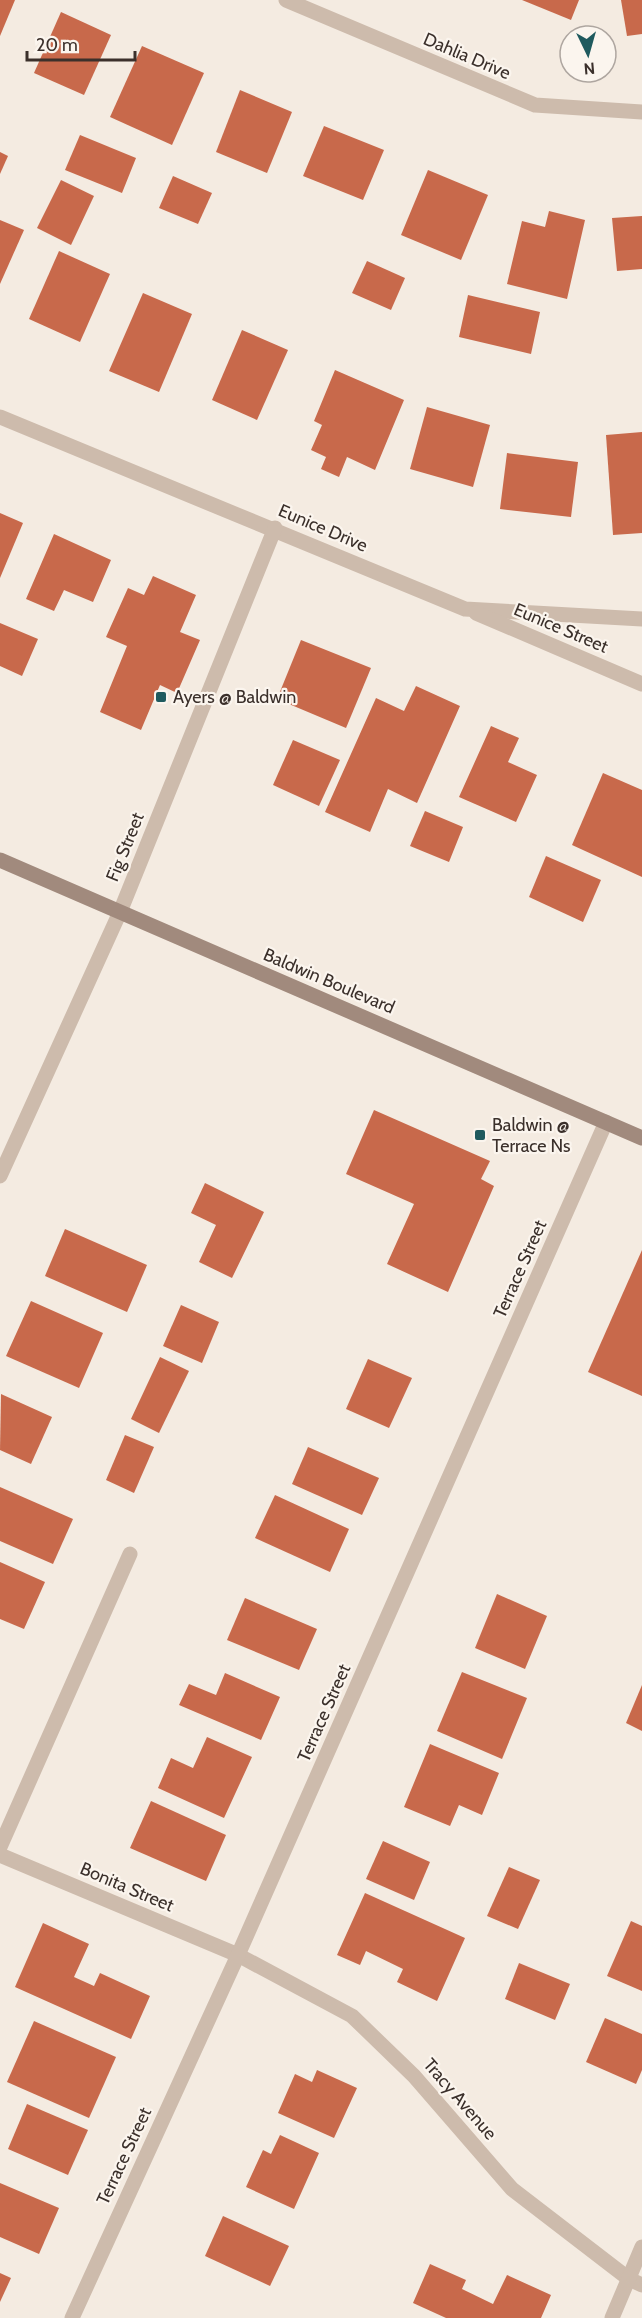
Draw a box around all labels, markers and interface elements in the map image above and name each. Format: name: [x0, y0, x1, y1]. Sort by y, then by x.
scale bar: [27, 24, 135, 62]
north arrow: [558, 24, 618, 84]
street label: Dahlia Drive: [420, 28, 514, 84]
text: 20 m: [36, 34, 78, 56]
text: N: [583, 58, 596, 78]
street label: Eunice Drive: [275, 499, 371, 557]
street label: Eunice Street: [510, 598, 612, 658]
place label: Ayers @ Baldwin: [173, 686, 296, 708]
marker: Ayers @ Baldwin: [154, 690, 168, 704]
street label: Fig Street: [101, 809, 149, 885]
street label: Baldwin Boulevard: [260, 943, 398, 1019]
place label: Baldwin @ Terrace Ns: [492, 1114, 571, 1157]
marker: Baldwin @ Terrace Ns: [473, 1128, 487, 1142]
street label: Terrace Street: [489, 1217, 551, 1321]
street label: Terrace Street: [293, 1661, 355, 1765]
street label: Bonita Street: [77, 1857, 177, 1917]
street label: Tracy Avenue: [419, 2054, 501, 2144]
street label: Terrace Street: [92, 2104, 156, 2208]

